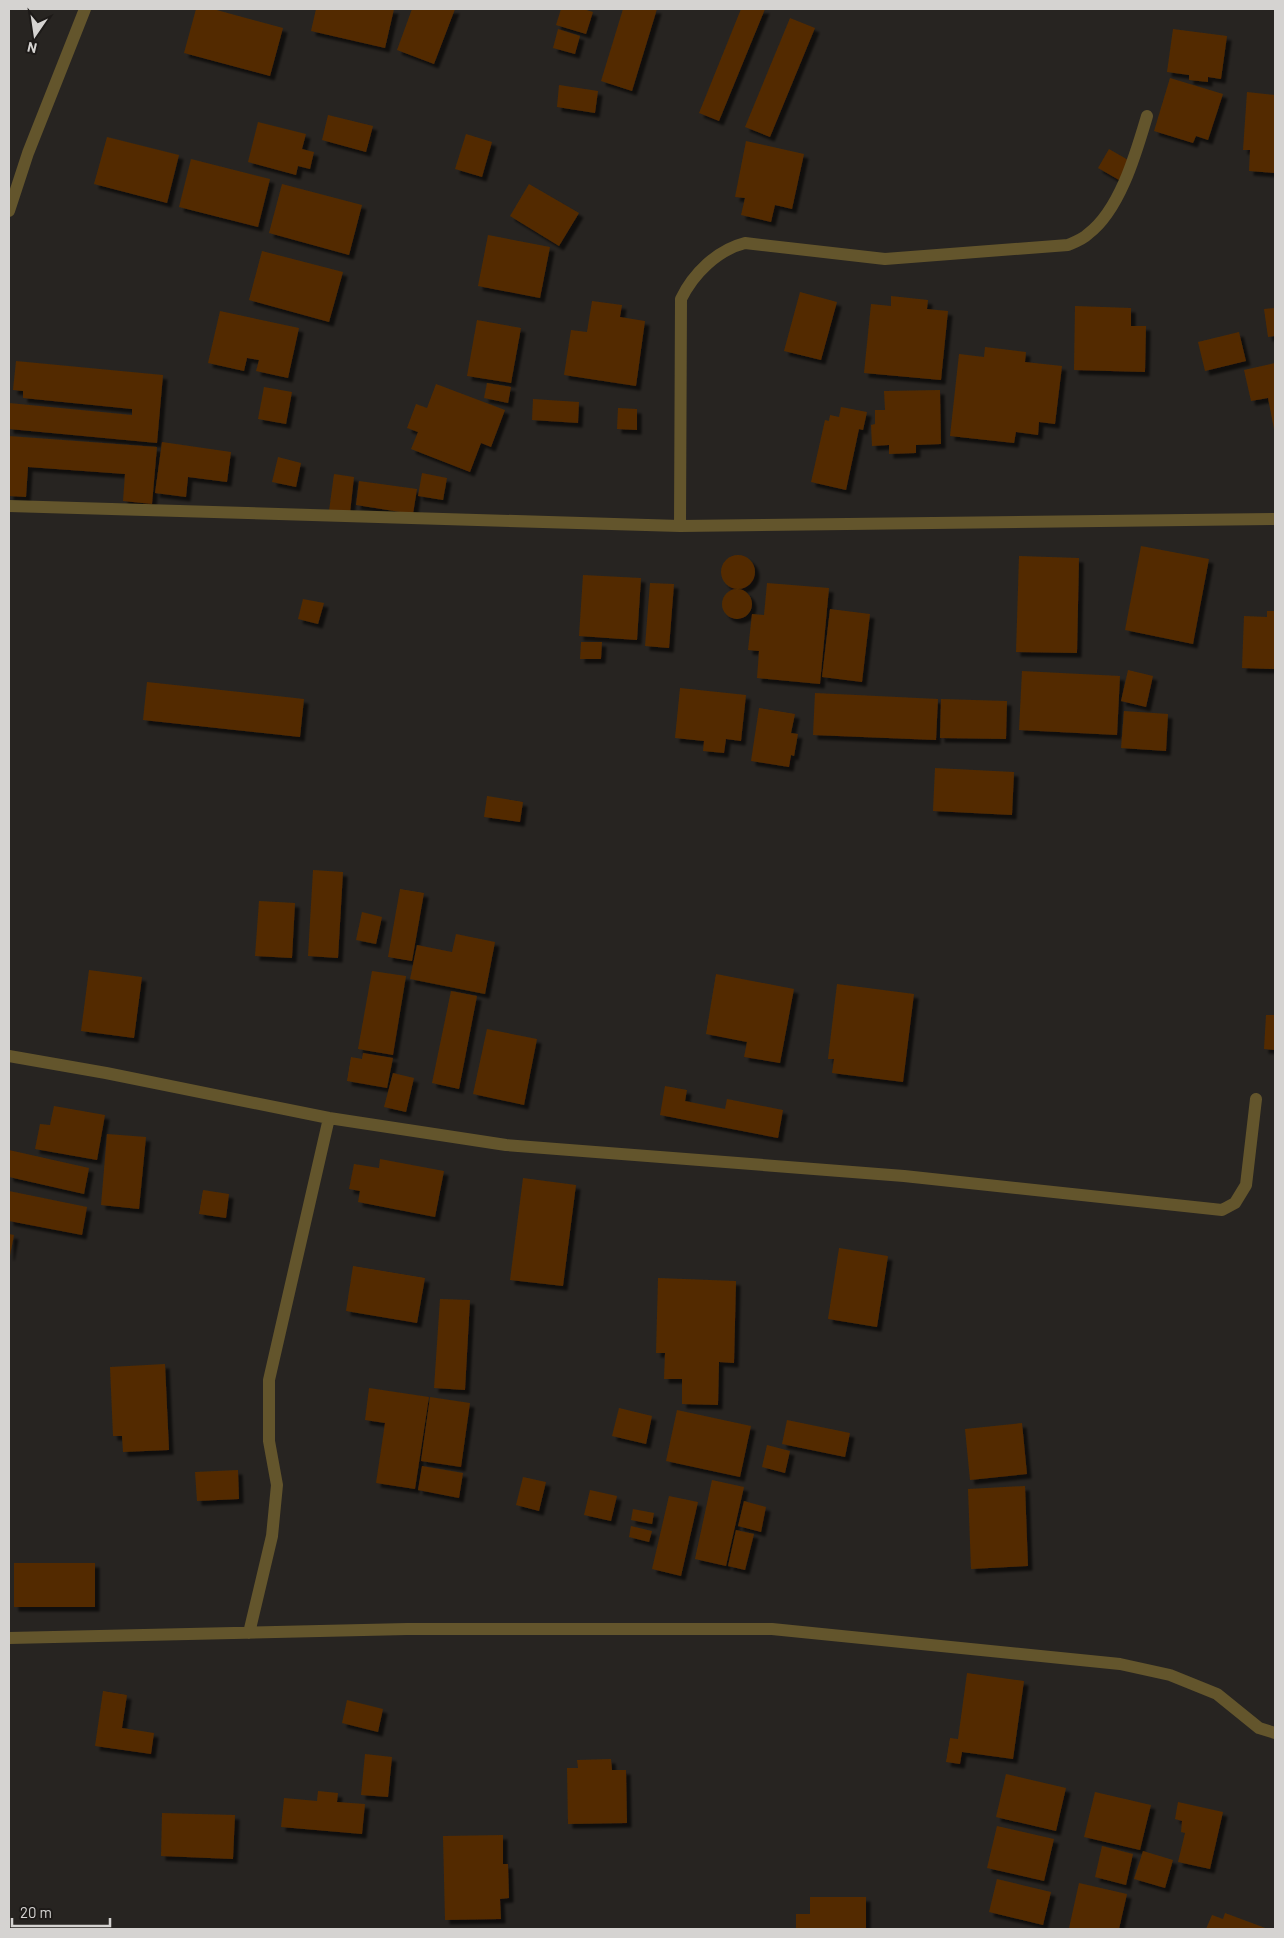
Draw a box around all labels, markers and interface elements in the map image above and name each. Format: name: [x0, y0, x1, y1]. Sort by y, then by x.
north arrow: [10, 10, 60, 60]
text: N: [26, 39, 38, 57]
scale bar: [12, 1896, 110, 1928]
text: 20 m: [20, 1903, 52, 1921]

